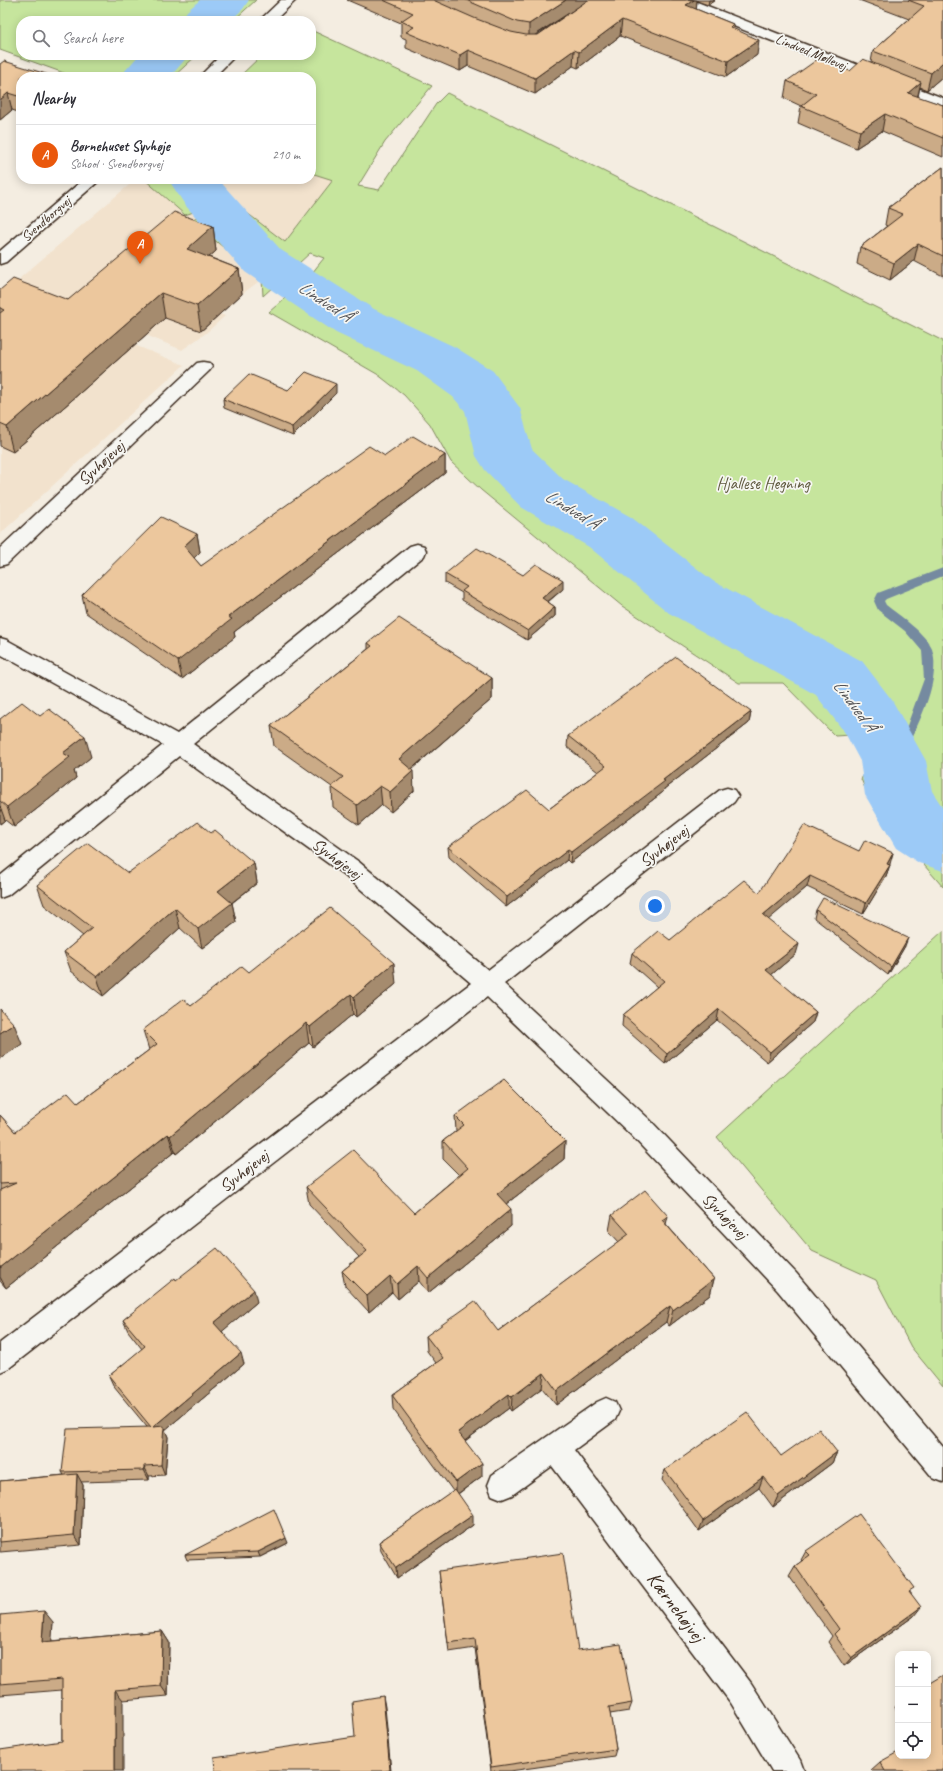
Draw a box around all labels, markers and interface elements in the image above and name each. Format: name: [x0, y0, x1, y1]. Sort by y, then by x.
search box: [16, 16, 316, 60]
icon: search: [30, 27, 52, 49]
text: Search here: [62, 29, 123, 48]
street label: Lindved Møllevej: [773, 30, 851, 75]
text: Nearby: [32, 88, 75, 109]
text: Børnehuset Syvhøje: [70, 137, 170, 156]
text: A: [42, 147, 48, 163]
text: 210 m: [272, 147, 300, 163]
text: School · Svendborgvej: [70, 156, 163, 172]
street label: Svendborgvej: [18, 191, 76, 245]
pin: A: [127, 231, 153, 264]
water label: Lindved Å: [294, 276, 361, 329]
street label: Syvhøjevej: [73, 434, 131, 490]
park label: Hjallese Hegning: [716, 473, 812, 494]
water label: Lindved Å: [541, 484, 608, 537]
water label: Lindved Å: [829, 675, 885, 740]
street label: Syvhøjevej: [635, 819, 695, 872]
street label: Syvhøjevej: [308, 834, 368, 886]
your location: [645, 896, 665, 916]
street label: Syvhøjevej: [215, 1144, 275, 1197]
street label: Syvhøjevej: [698, 1188, 754, 1246]
street label: Kærnehøjvej: [641, 1567, 712, 1649]
map controls: [895, 1651, 931, 1759]
button: +: [895, 1651, 931, 1687]
button: −: [895, 1687, 931, 1723]
button: locate: [895, 1723, 931, 1759]

